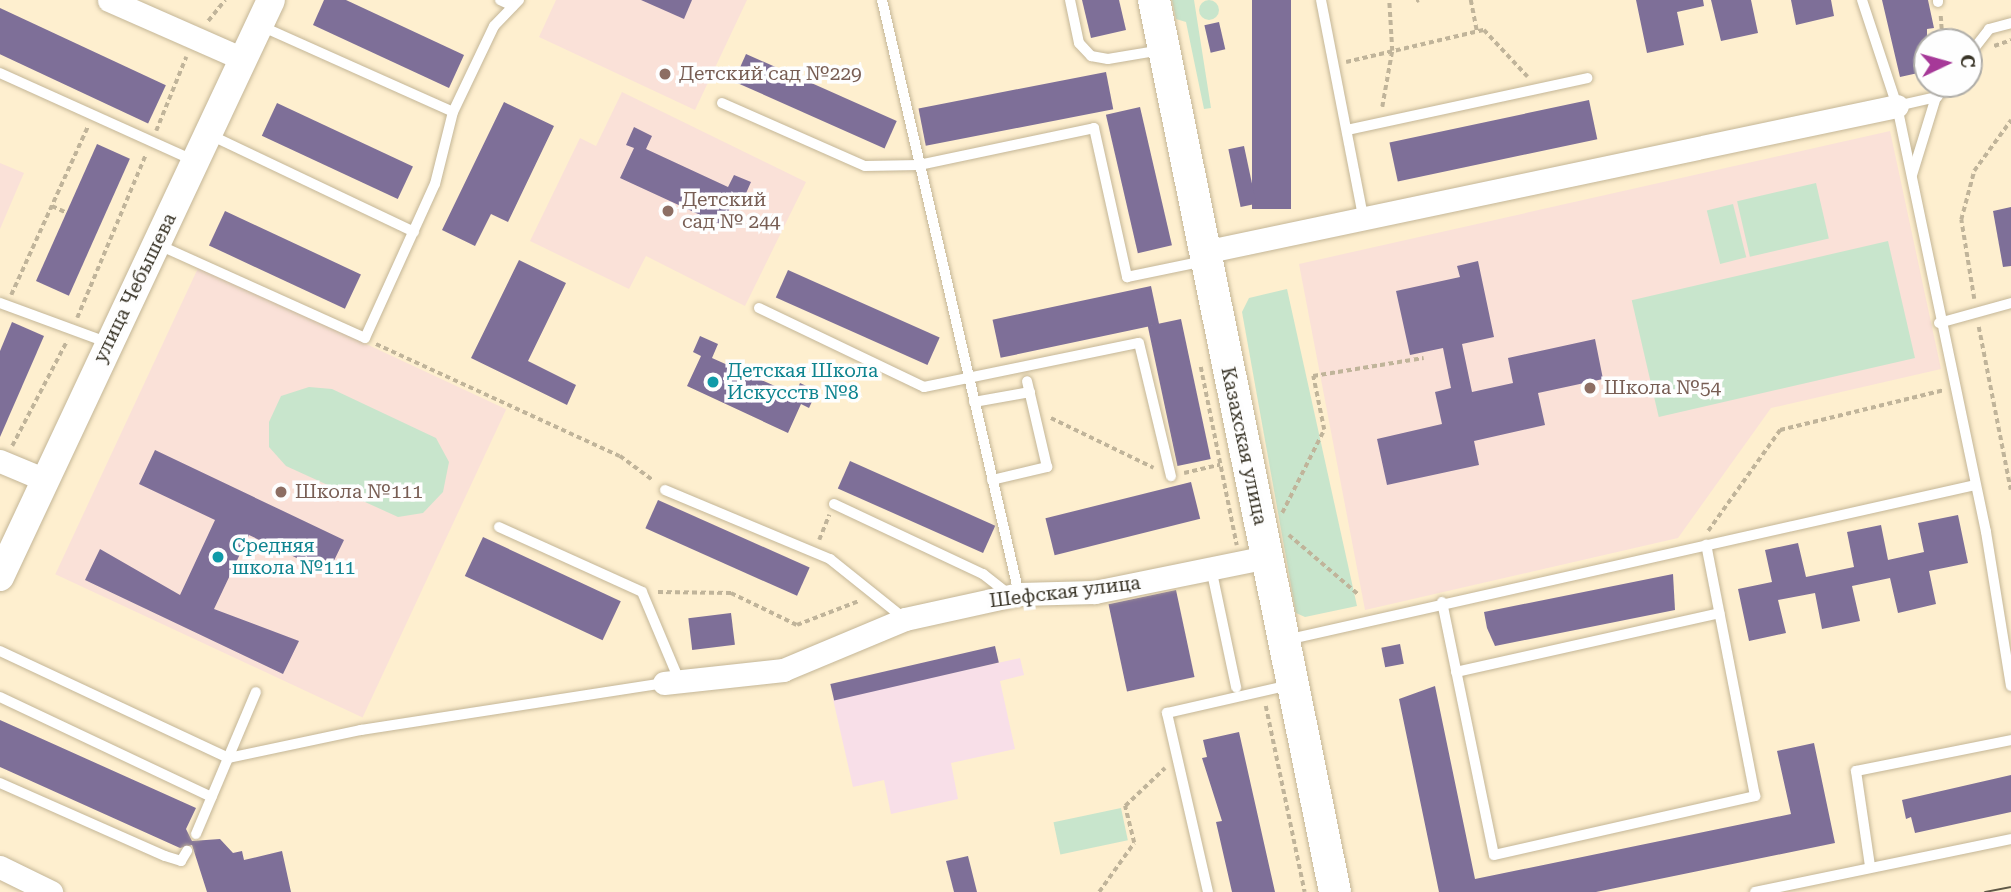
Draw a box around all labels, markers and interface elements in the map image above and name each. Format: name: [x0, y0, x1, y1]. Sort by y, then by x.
north arrow: [1913, 28, 1983, 98]
text: С: [1955, 54, 1979, 69]
place label: Детский сад №229: [679, 63, 862, 85]
marker: Детский сад №229: [657, 66, 673, 82]
place label: Детский сад № 244: [682, 189, 780, 233]
marker: Детский сад № 244: [660, 203, 676, 219]
street label: улица Чебышева: [89, 209, 181, 367]
place label: Детская Школа Искусств №8: [727, 360, 878, 404]
street label: Казахская улица: [1216, 365, 1272, 527]
marker: Детская Школа Искусств №8: [705, 374, 721, 390]
place label: Школа №54: [1604, 377, 1721, 399]
marker: Школа №54: [1582, 380, 1598, 396]
place label: Школа №111: [295, 481, 423, 503]
marker: Школа №111: [273, 484, 289, 500]
place label: Средняя школа №111: [232, 535, 355, 579]
marker: Средняя школа №111: [210, 549, 226, 565]
street label: Шефская улица: [988, 571, 1142, 613]

